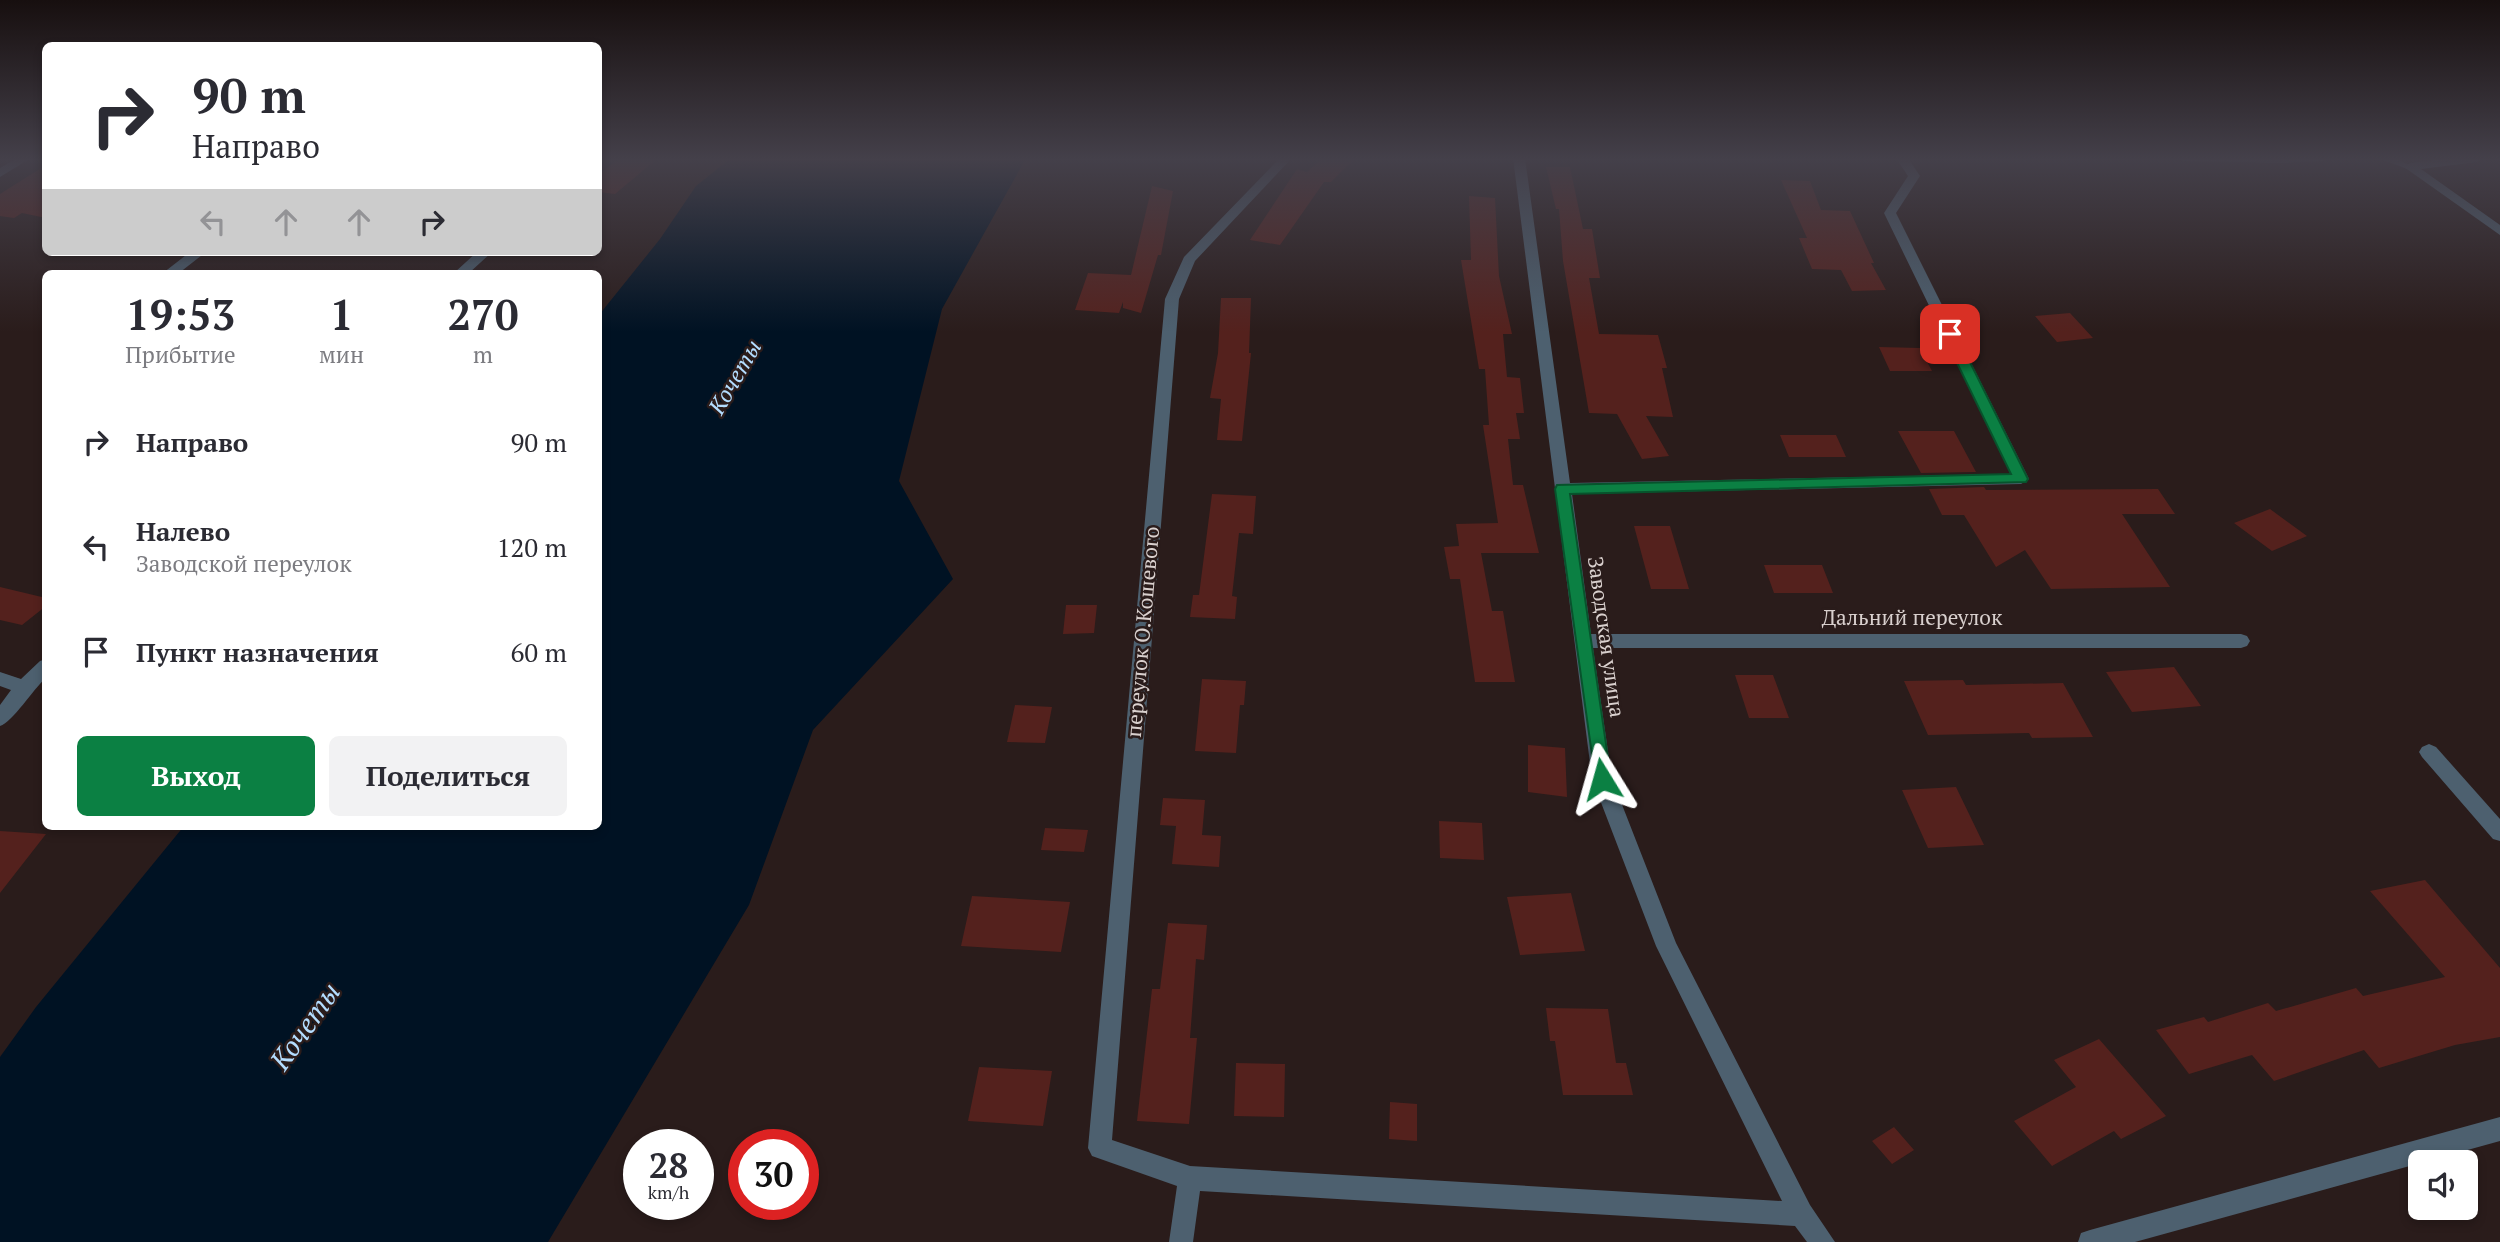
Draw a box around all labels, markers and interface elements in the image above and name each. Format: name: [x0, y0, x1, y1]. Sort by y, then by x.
text: 90 m: [192, 62, 306, 127]
icon: right: [77, 70, 168, 161]
text: Направо: [192, 125, 320, 167]
icon: left: [194, 203, 232, 241]
icon: ahead: [267, 203, 305, 241]
icon: ahead: [340, 203, 378, 241]
icon: right: [413, 203, 451, 241]
text: 19:53: [126, 286, 235, 342]
text: 1: [330, 286, 353, 342]
text: 270: [447, 286, 519, 342]
pin: [1920, 304, 1980, 364]
icon: arrive: [1931, 315, 1969, 353]
water label: Кочеты: [700, 334, 768, 421]
text: Прибытие: [125, 339, 236, 370]
text: мин: [319, 339, 364, 370]
text: m: [473, 339, 493, 370]
icon: right: [77, 423, 115, 461]
text: Направо: [136, 425, 248, 459]
text: 90 m: [511, 425, 567, 459]
text: Налево: [136, 514, 230, 548]
street label: переулок О.Кошевого: [1119, 525, 1165, 739]
icon: left: [77, 528, 115, 566]
text: 120 m: [497, 530, 567, 564]
text: Заводской переулок: [136, 548, 352, 579]
street label: Заводская улица: [1582, 555, 1632, 720]
street label: Дальний переулок: [1822, 603, 2003, 631]
icon: arrive: [77, 633, 115, 671]
text: Пункт назначения: [136, 635, 379, 669]
text: 60 m: [511, 635, 567, 669]
button: Выход: [77, 736, 315, 816]
button: Поделиться: [329, 736, 567, 816]
position arrow: [1565, 742, 1639, 816]
water label: Кочеты: [260, 975, 348, 1078]
speed limit sign: 30: [728, 1129, 819, 1220]
text: 28: [649, 1142, 688, 1188]
map controls: [2408, 1150, 2478, 1220]
button: sound: [2408, 1150, 2478, 1220]
text: km/h: [648, 1180, 689, 1204]

